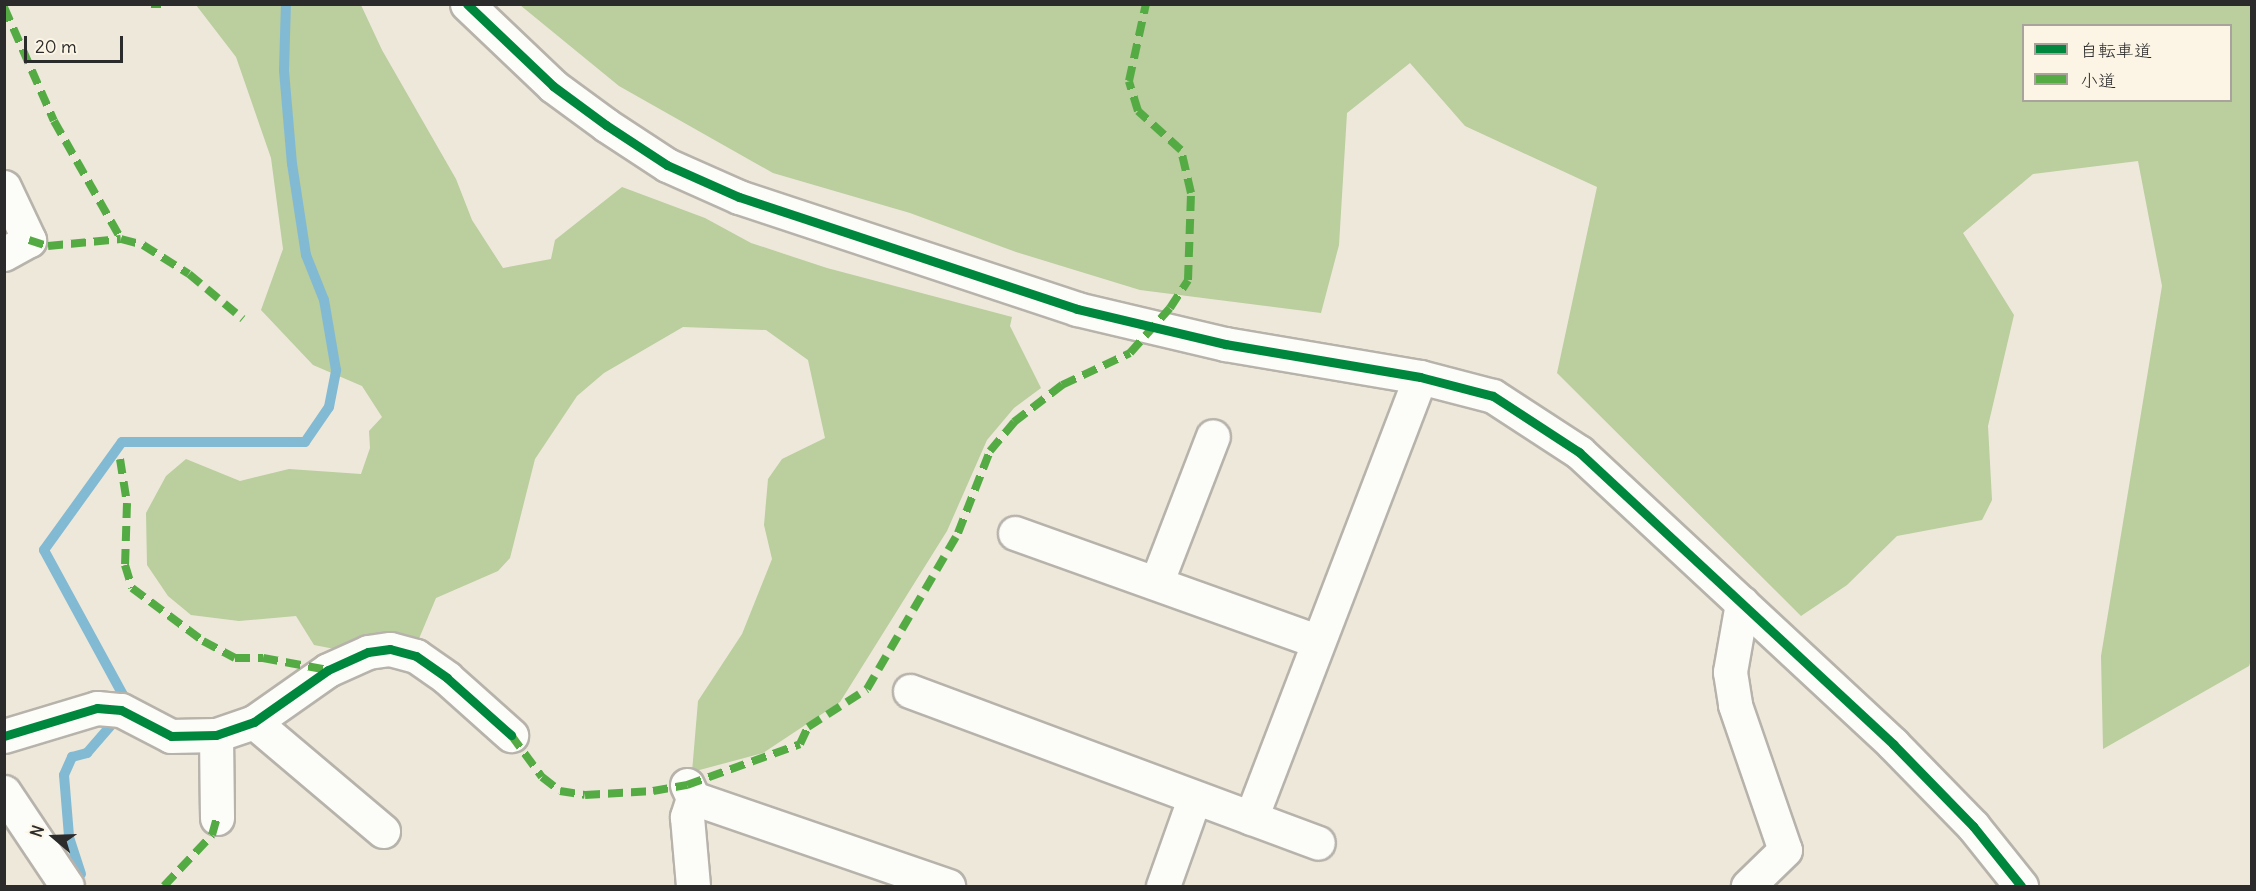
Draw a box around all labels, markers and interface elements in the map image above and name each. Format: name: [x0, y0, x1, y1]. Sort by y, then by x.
scale bar: [27, 24, 126, 62]
legend: [2022, 24, 2232, 102]
text: 20 m: [35, 35, 77, 58]
text: 自転車道: [2080, 39, 2152, 62]
text: 小道: [2080, 69, 2116, 92]
north arrow: [24, 807, 84, 867]
text: N: [26, 823, 48, 840]

